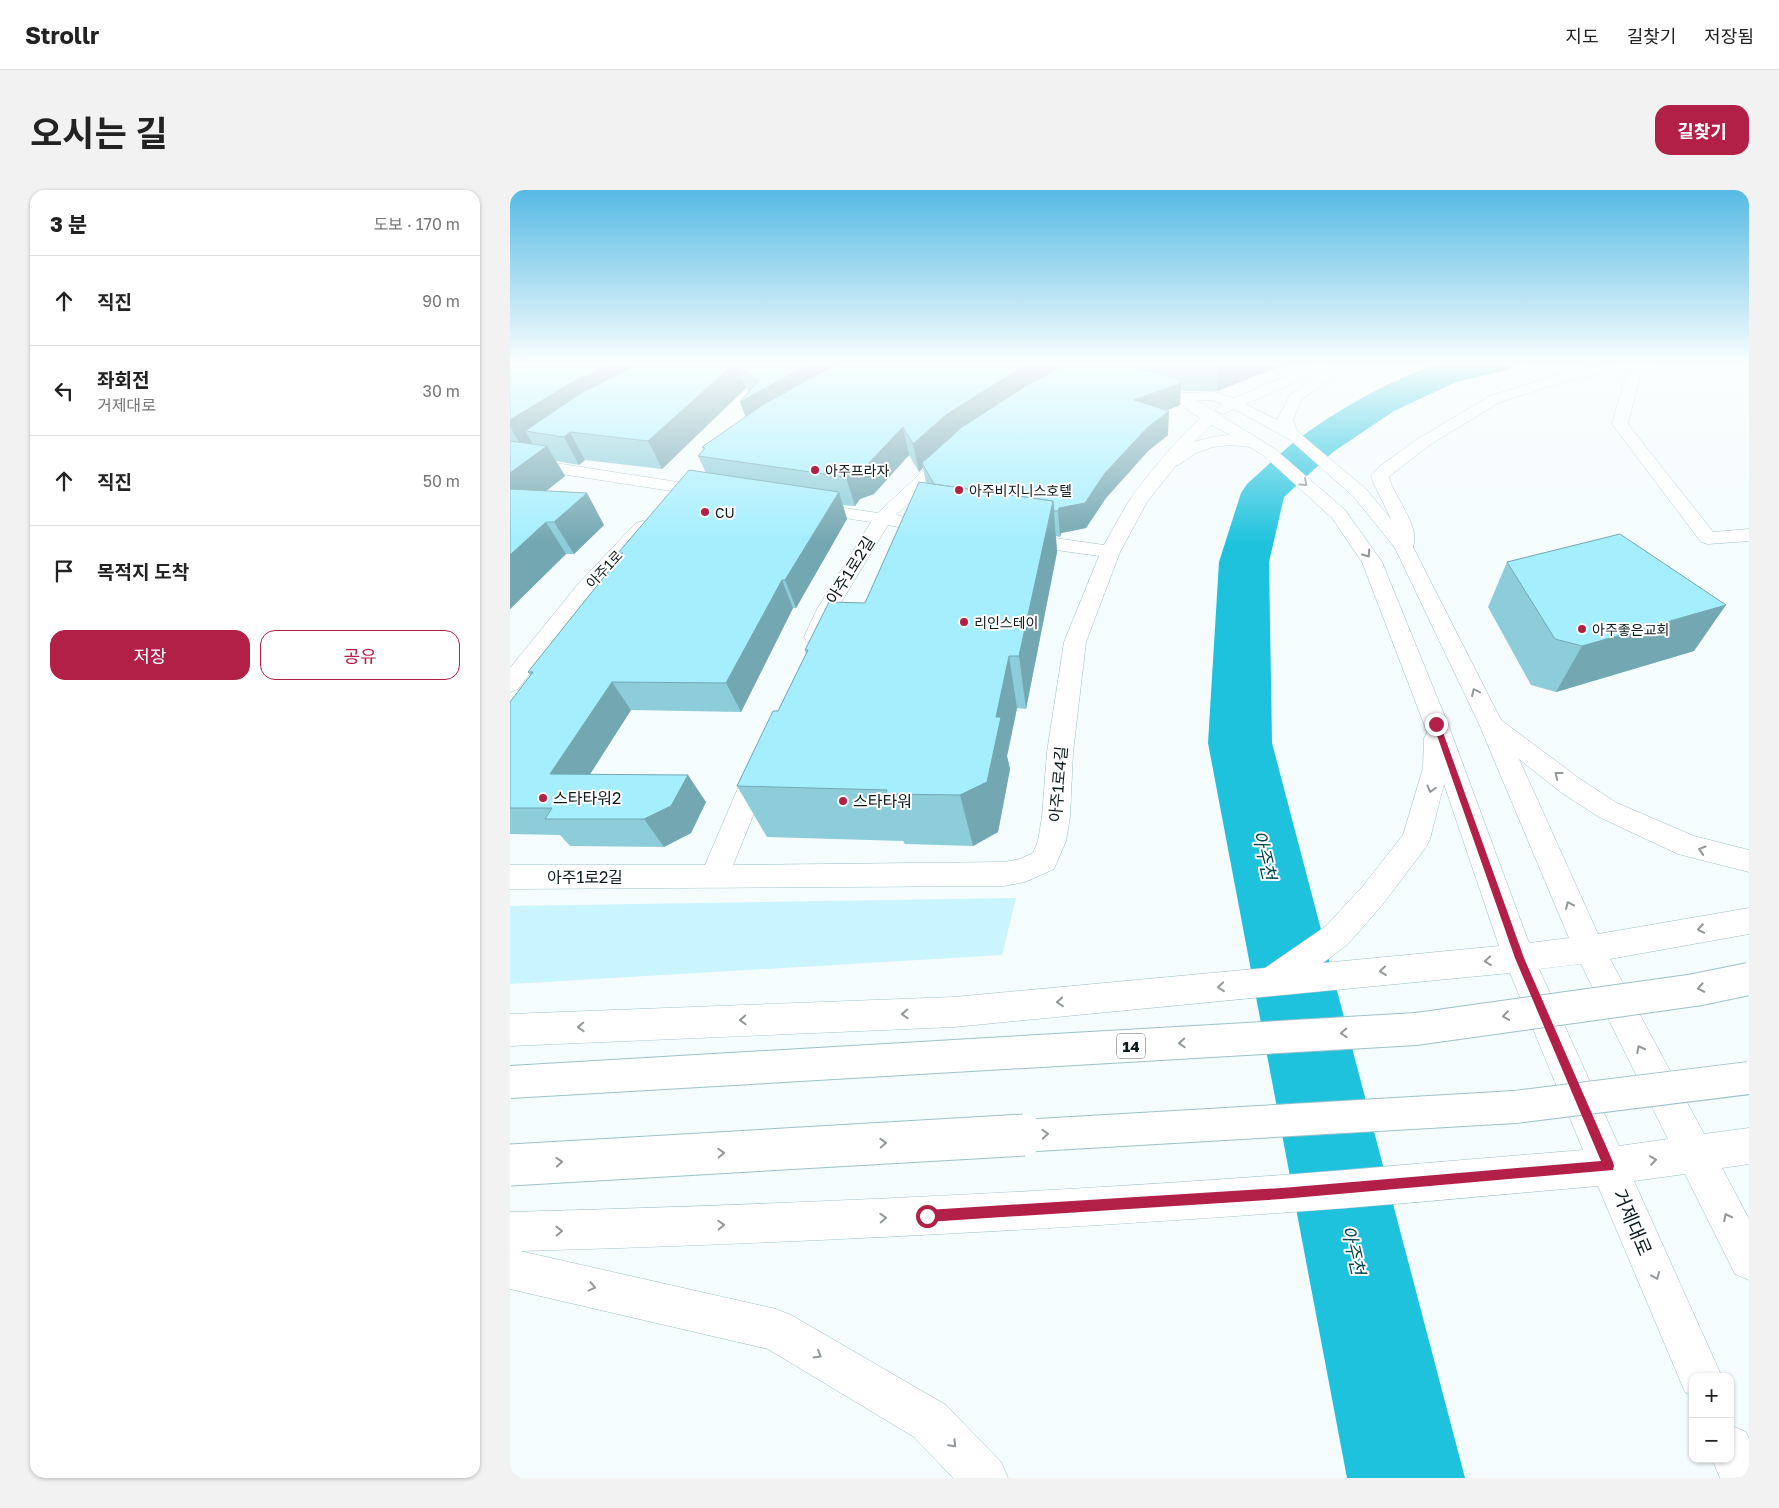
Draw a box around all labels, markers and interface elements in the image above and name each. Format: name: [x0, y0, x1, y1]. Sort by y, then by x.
text: Strollr: [25, 20, 99, 49]
text: 지도: [1566, 25, 1599, 47]
text: 길찾기: [1627, 25, 1676, 47]
text: 저장됨: [1704, 25, 1754, 47]
button: 길찾기: [1655, 105, 1749, 155]
text: 오시는 길: [30, 112, 168, 154]
text: 3 분: [50, 211, 87, 237]
text: 도보 · 170 m: [373, 214, 460, 234]
icon: ahead: [50, 287, 78, 315]
text: 직진: [97, 290, 132, 313]
text: 90 m: [422, 291, 460, 311]
text: 좌회전: [97, 368, 149, 391]
icon: left: [50, 377, 78, 405]
text: 30 m: [423, 381, 460, 401]
text: 거제대로: [97, 395, 156, 415]
place label: 아주프라자: [825, 462, 890, 479]
marker: 아주프라자: [809, 464, 821, 476]
icon: ahead: [50, 467, 78, 495]
text: 직진: [97, 470, 132, 493]
text: 50 m: [423, 471, 460, 491]
one-way arrow: [1299, 477, 1308, 486]
place label: 아주비지니스호텔: [969, 482, 1072, 499]
marker: 아주비지니스호텔: [953, 484, 965, 496]
place label: CU: [715, 504, 735, 521]
marker: CU: [699, 506, 711, 518]
street label: 아주1로2길: [821, 533, 879, 607]
street label: 아주1로: [582, 547, 626, 591]
one-way arrow: [1361, 548, 1370, 558]
icon: arrive: [50, 557, 78, 585]
text: 목적지 도착: [97, 560, 189, 583]
place label: 리인스테이: [974, 614, 1038, 631]
marker: 리인스테이: [958, 616, 970, 628]
place label: 아주좋은교회: [1592, 621, 1669, 638]
marker: 아주좋은교회: [1576, 623, 1588, 635]
button: 저장: [50, 630, 250, 680]
button: 공유: [260, 630, 460, 680]
one-way arrow: [1471, 688, 1481, 697]
route end: [1425, 713, 1448, 736]
street label: 아주1로4길: [1045, 745, 1071, 823]
one-way arrow: [1555, 773, 1564, 781]
one-way arrow: [1426, 785, 1437, 794]
place label: 스타타워2: [553, 788, 621, 808]
place label: 스타타워: [853, 791, 912, 811]
marker: 스타타워2: [537, 792, 549, 804]
marker: 스타타워: [837, 795, 849, 807]
water label: 아주천: [1249, 828, 1282, 884]
one-way arrow: [1698, 845, 1706, 855]
street label: 아주1로2길: [547, 867, 623, 887]
one-way arrow: [1565, 901, 1575, 909]
one-way arrow: [1697, 924, 1705, 934]
one-way arrow: [1484, 955, 1492, 966]
one-way arrow: [1379, 965, 1387, 976]
one-way arrow: [1217, 981, 1225, 992]
one-way arrow: [1697, 983, 1706, 993]
one-way arrow: [1055, 996, 1063, 1007]
one-way arrow: [901, 1008, 909, 1019]
one-way arrow: [1501, 1011, 1510, 1021]
one-way arrow: [739, 1015, 747, 1026]
one-way arrow: [576, 1022, 584, 1032]
one-way arrow: [1340, 1028, 1348, 1039]
road number: 14: [1117, 1034, 1145, 1058]
one-way arrow: [1178, 1037, 1186, 1048]
one-way arrow: [1636, 1045, 1646, 1054]
one-way arrow: [1042, 1129, 1050, 1140]
one-way arrow: [879, 1138, 887, 1149]
one-way arrow: [717, 1147, 725, 1158]
one-way arrow: [1650, 1155, 1658, 1166]
one-way arrow: [555, 1156, 563, 1167]
street label: 거제대로: [1609, 1185, 1657, 1259]
route start: [916, 1205, 939, 1228]
one-way arrow: [880, 1213, 888, 1223]
one-way arrow: [1723, 1213, 1733, 1222]
one-way arrow: [717, 1220, 725, 1231]
water label: 아주천: [1338, 1223, 1371, 1279]
one-way arrow: [555, 1225, 563, 1236]
one-way arrow: [1650, 1271, 1660, 1280]
one-way arrow: [587, 1281, 596, 1292]
one-way arrow: [813, 1348, 822, 1358]
map controls: [1689, 1373, 1734, 1463]
button: +: [1689, 1373, 1734, 1418]
button: −: [1689, 1418, 1734, 1463]
one-way arrow: [947, 1439, 956, 1448]

